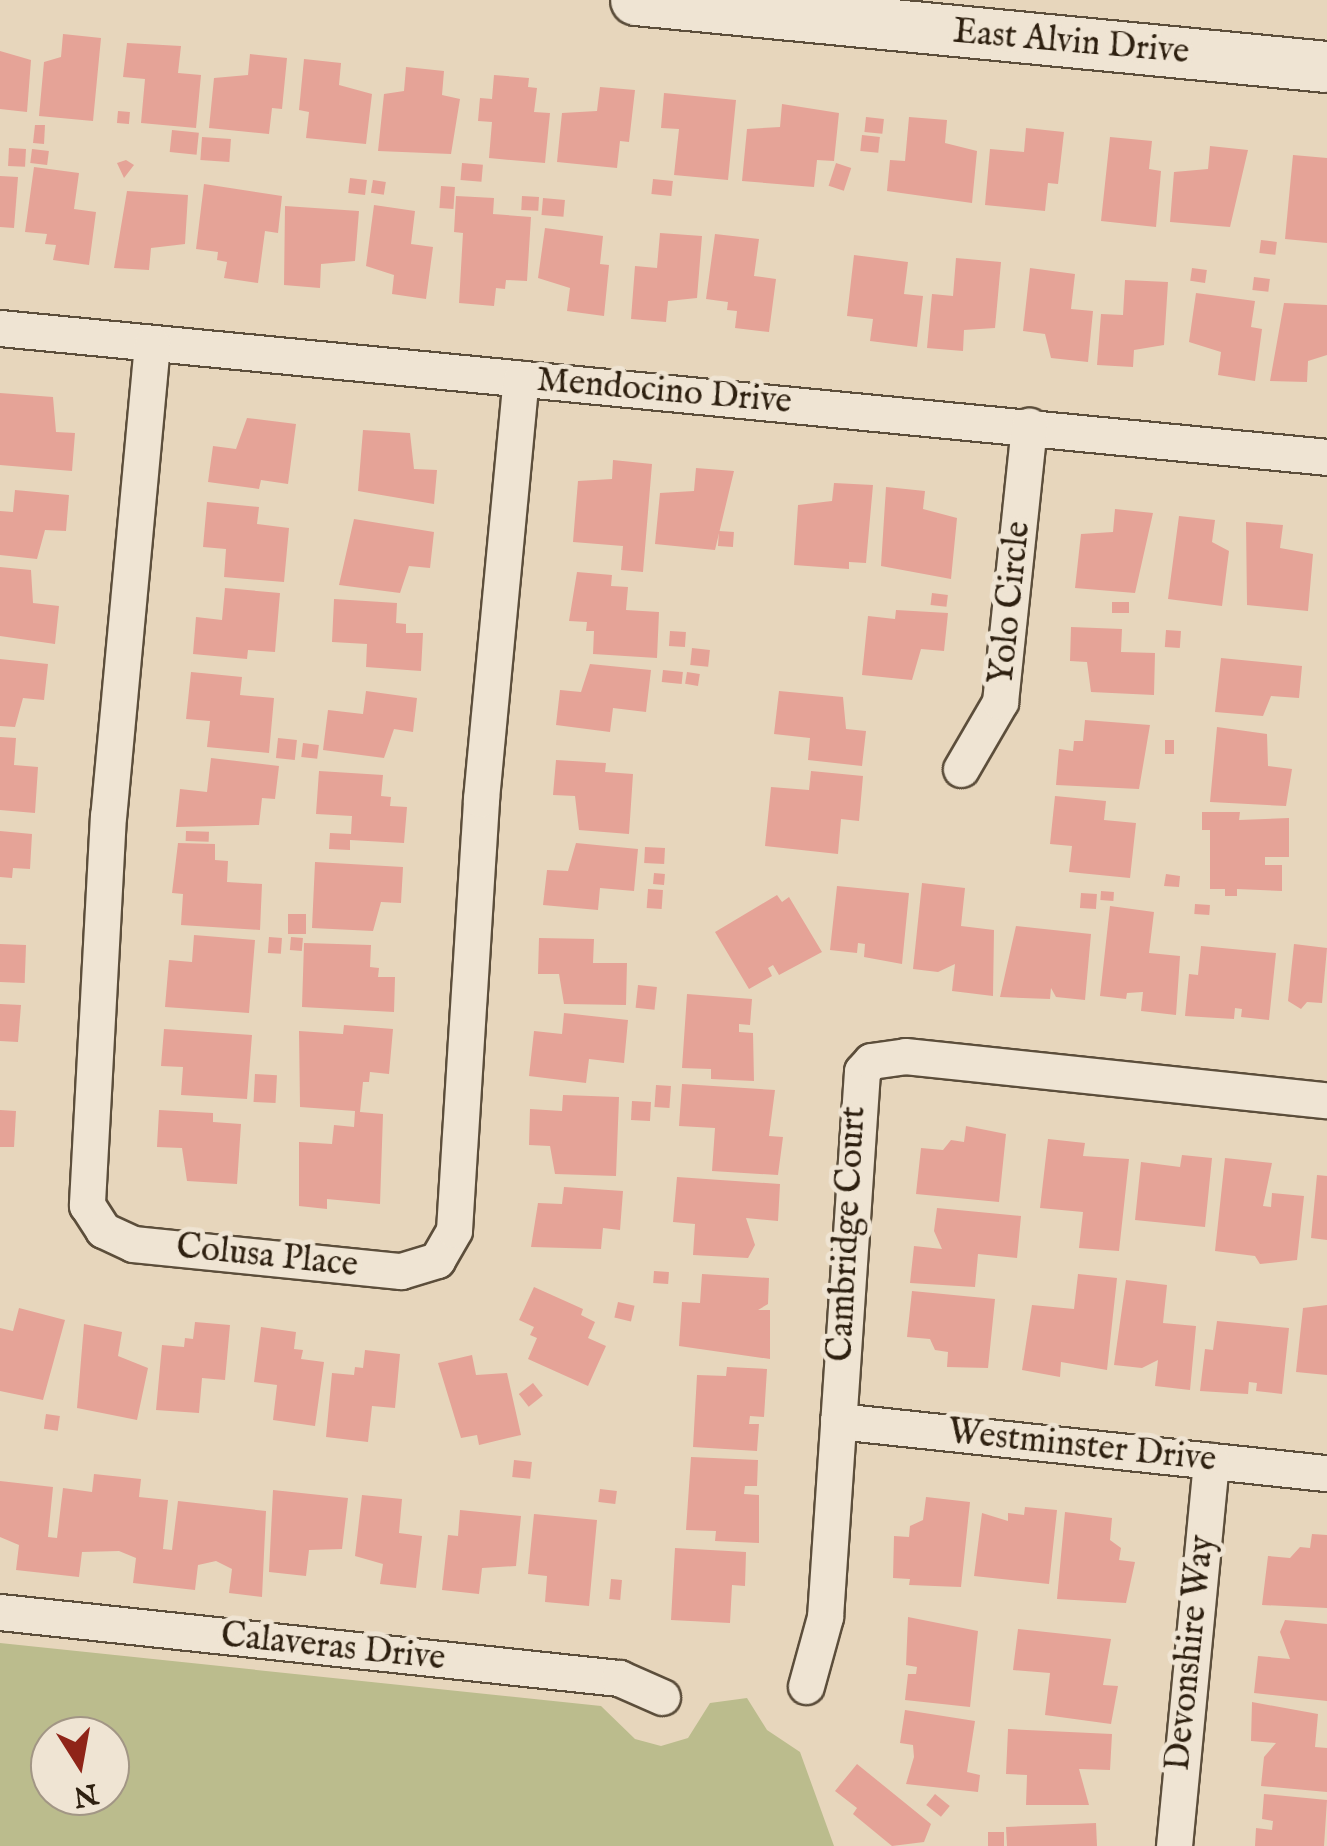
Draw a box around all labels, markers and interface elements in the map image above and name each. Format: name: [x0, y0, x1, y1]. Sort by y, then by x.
street label: East Alvin Drive: [951, 12, 1191, 74]
street label: Mendocino Drive: [535, 360, 793, 424]
street label: Yolo Circle: [982, 519, 1040, 687]
street label: Cambridge Court: [820, 1105, 876, 1363]
street label: Colusa Place: [174, 1227, 360, 1287]
street label: Westminster Drive: [946, 1412, 1218, 1482]
street label: Devonshire Way: [1158, 1533, 1224, 1773]
street label: Calaveras Drive: [219, 1615, 447, 1681]
north arrow: [30, 1716, 130, 1816]
text: N: [70, 1774, 101, 1813]

